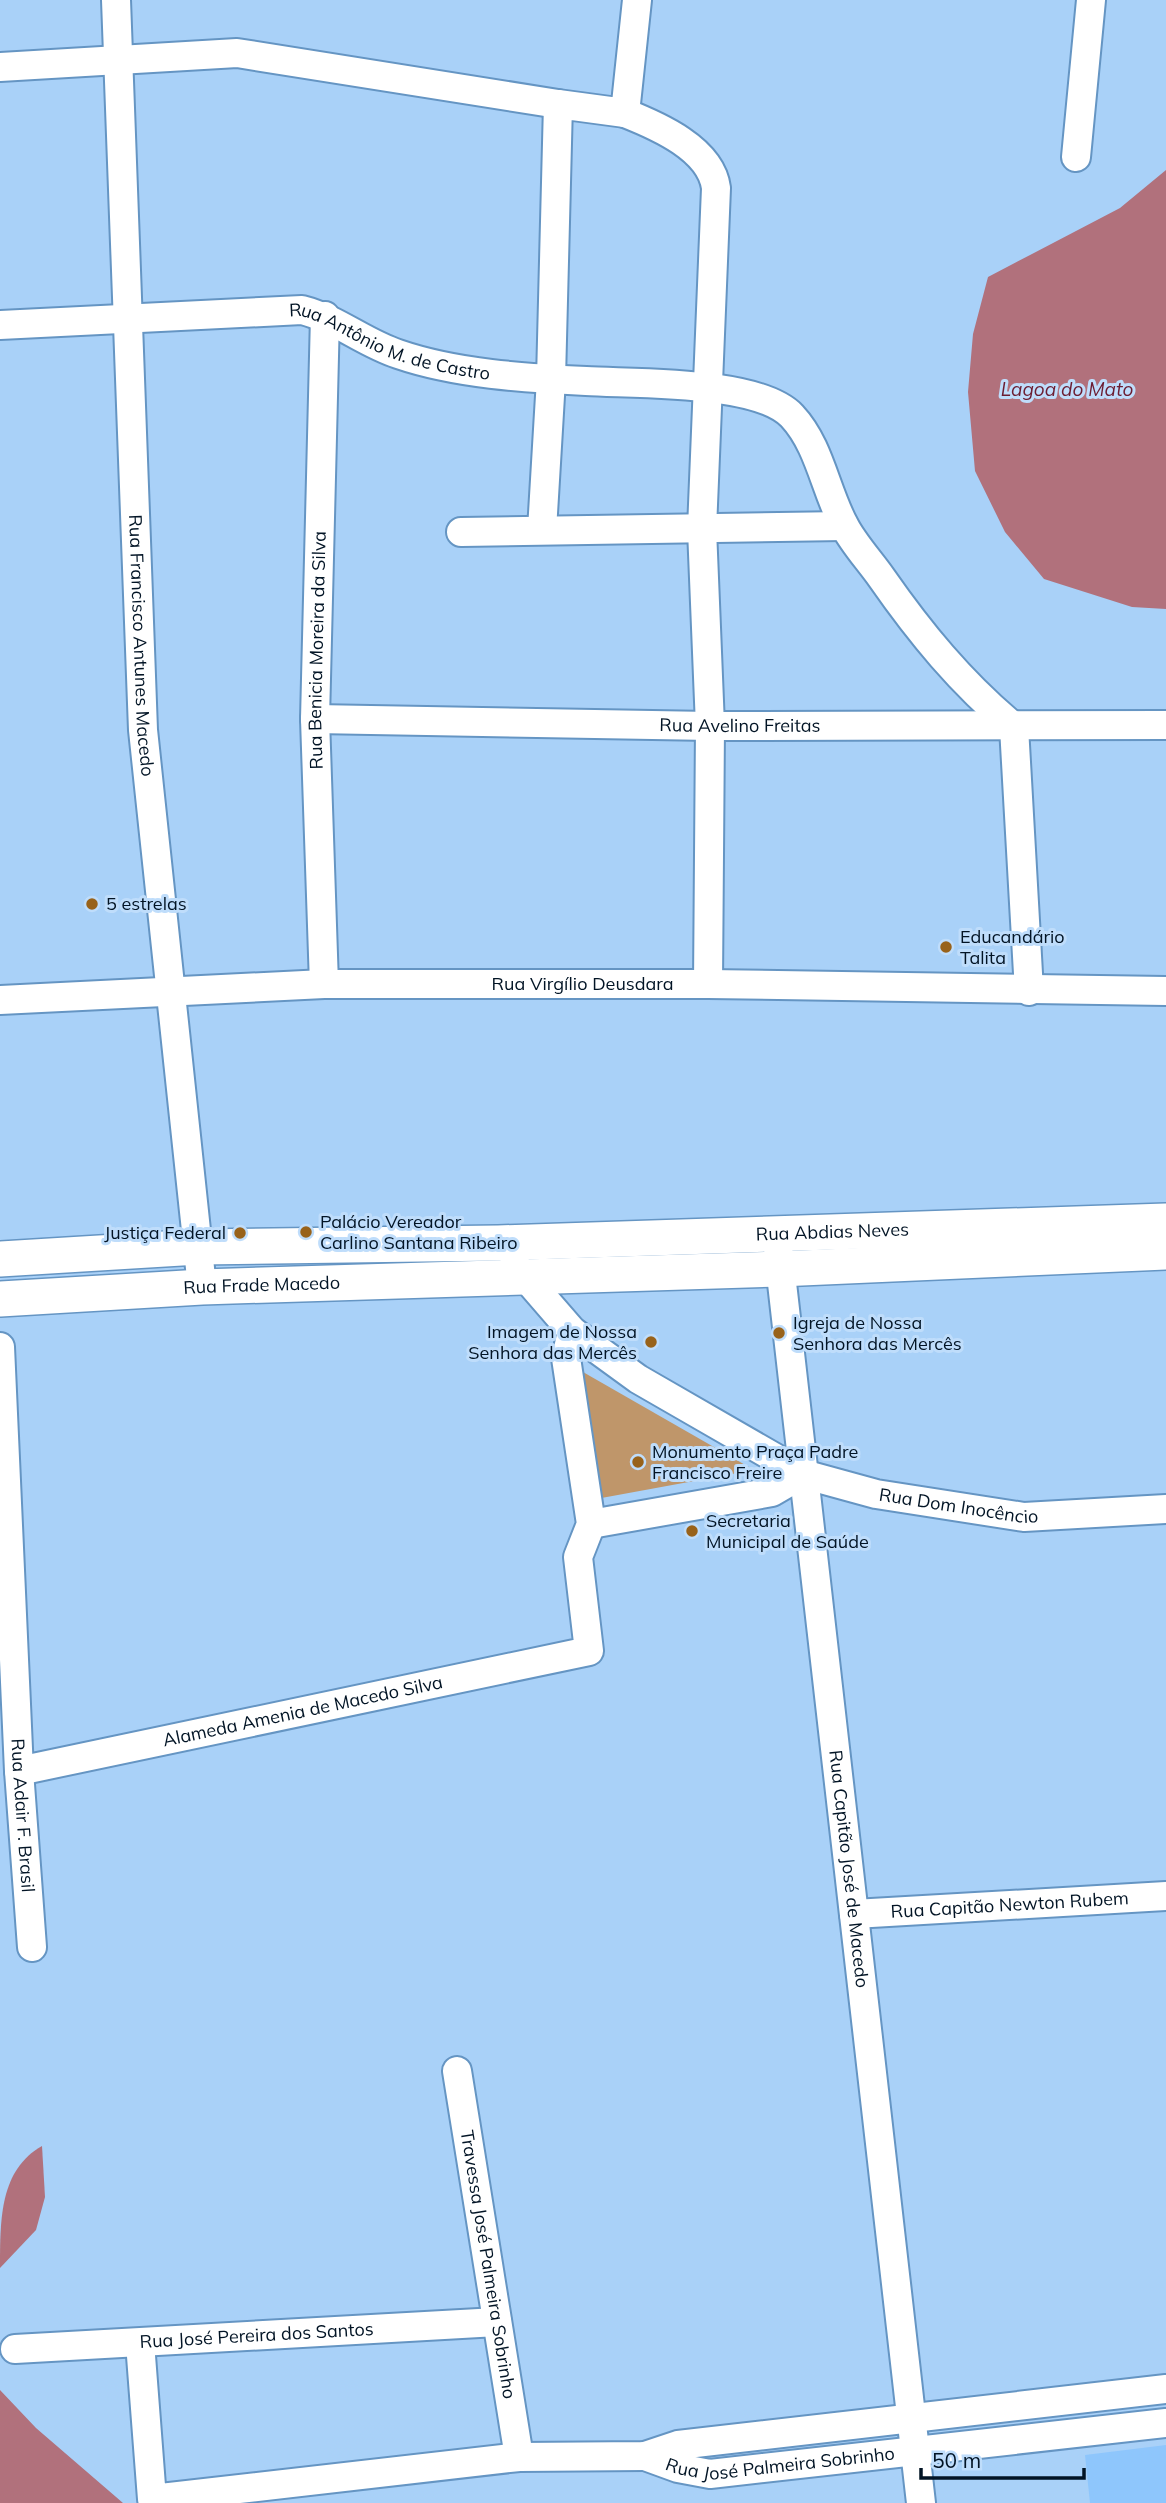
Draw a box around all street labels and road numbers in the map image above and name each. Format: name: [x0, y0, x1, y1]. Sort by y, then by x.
street label: Rua Antônio M. de Castro: [289, 298, 491, 385]
street label: Rua Francisco Antunes Macedo: [124, 514, 160, 778]
street label: Rua Benicia Moreira da Silva: [303, 531, 331, 770]
street label: Rua Avelino Freitas: [659, 713, 821, 737]
street label: Rua Virgílio Deusdara: [492, 972, 674, 995]
street label: Rua Abdias Neves: [755, 1217, 909, 1246]
street label: Rua Frade Macedo: [183, 1271, 340, 1299]
street label: Rua Dom Inocêncio: [878, 1483, 1039, 1528]
street label: Alameda Amenia de Macedo Silva: [161, 1670, 445, 1751]
street label: Rua Adair F. Brasil: [7, 1738, 40, 1893]
street label: Rua Capitão José de Macedo: [824, 1749, 874, 1989]
street label: Rua Capitão Newton Rubem: [890, 1886, 1129, 1923]
street label: Travessa José Palmeira Sobrinho: [456, 2128, 521, 2400]
street label: Rua José Pereira dos Santos: [139, 2317, 374, 2353]
street label: Rua José Palmeira Sobrinho: [662, 2441, 896, 2485]

